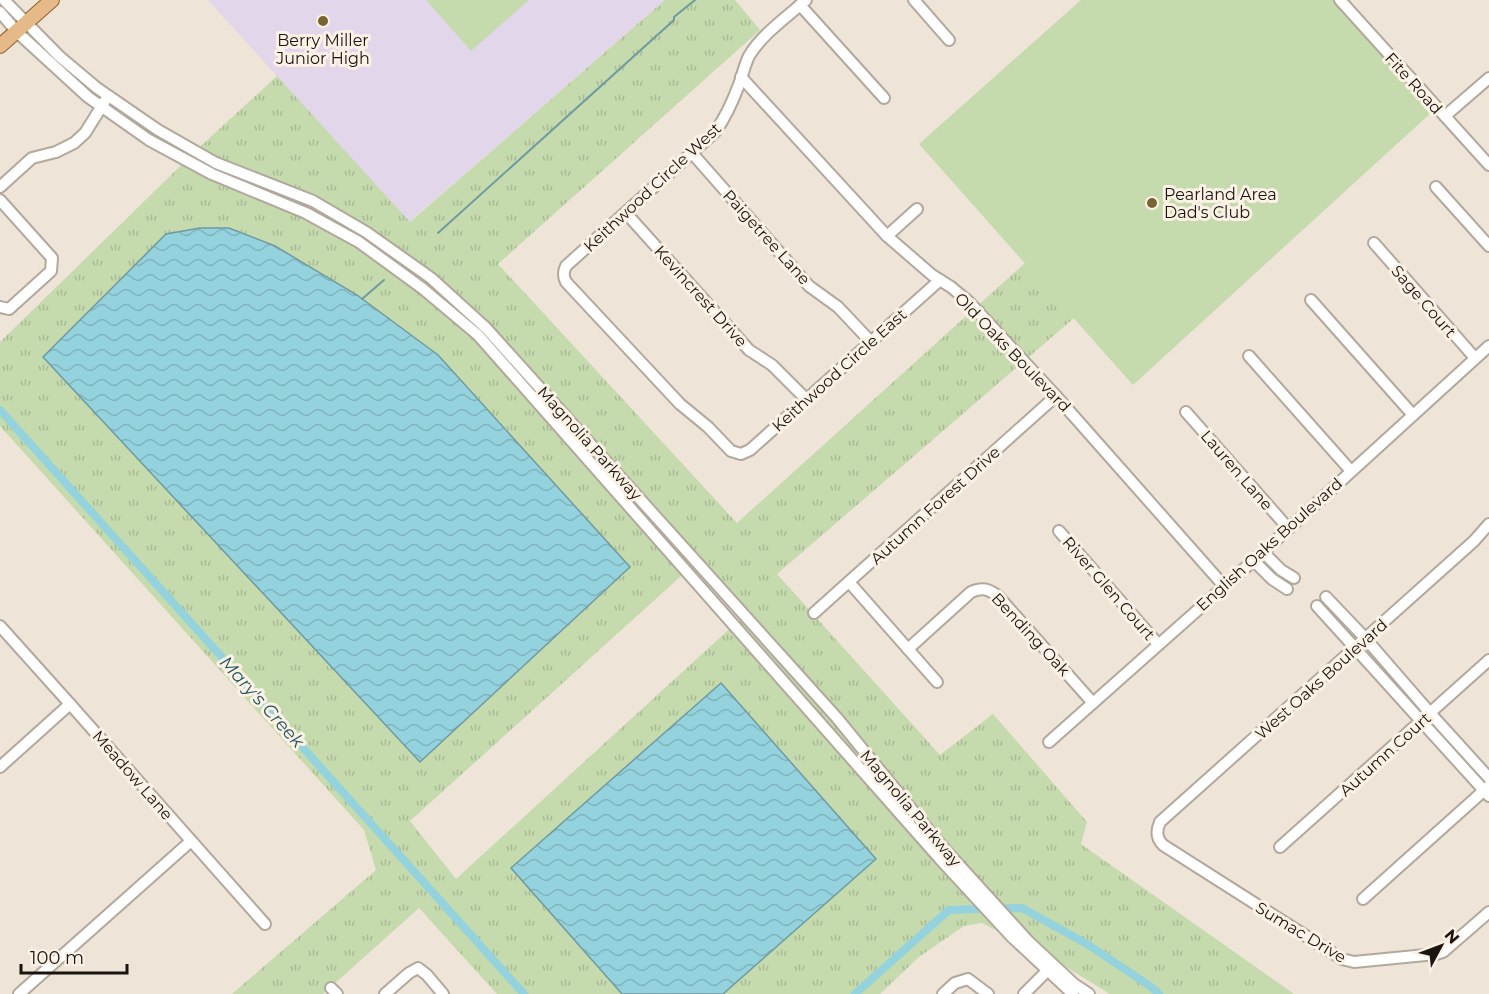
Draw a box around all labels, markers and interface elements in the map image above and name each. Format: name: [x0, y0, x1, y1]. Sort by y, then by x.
marker: Berry Miller Junior High: [316, 14, 330, 28]
place label: Berry Miller Junior High: [275, 31, 370, 68]
street label: Fite Road: [1381, 49, 1446, 118]
street label: Keithwood Circle West: [580, 118, 725, 256]
place label: Pearland Area Dad's Club: [1164, 185, 1277, 222]
street label: Paigetree Lane: [719, 186, 814, 289]
marker: Pearland Area Dad's Club: [1145, 196, 1159, 210]
street label: Kevincrest Drive: [650, 242, 751, 351]
street label: Sage Court: [1387, 262, 1460, 342]
street label: Old Oaks Boulevard: [951, 289, 1075, 416]
street label: Keithwood Circle East: [768, 305, 911, 436]
street label: Magnolia Parkway: [534, 383, 646, 504]
street label: Lauren Lane: [1197, 426, 1277, 514]
street label: Autumn Forest Drive: [867, 442, 1004, 568]
street label: English Oaks Boulevard: [1193, 474, 1346, 615]
street label: River Glen Court: [1059, 533, 1159, 644]
street label: Bending Oak: [988, 589, 1074, 680]
street label: West Oaks Boulevard: [1252, 615, 1391, 744]
water label: Mary's Creek: [215, 652, 310, 753]
street label: Autumn Court: [1336, 708, 1435, 800]
street label: Meadow Lane: [89, 727, 177, 824]
street label: Magnolia Parkway: [856, 746, 965, 871]
street label: Sumac Drive: [1252, 898, 1349, 967]
north arrow: [1411, 916, 1471, 976]
text: N: [1441, 925, 1463, 948]
scale bar: [21, 937, 128, 975]
text: 100 m: [30, 947, 84, 969]

